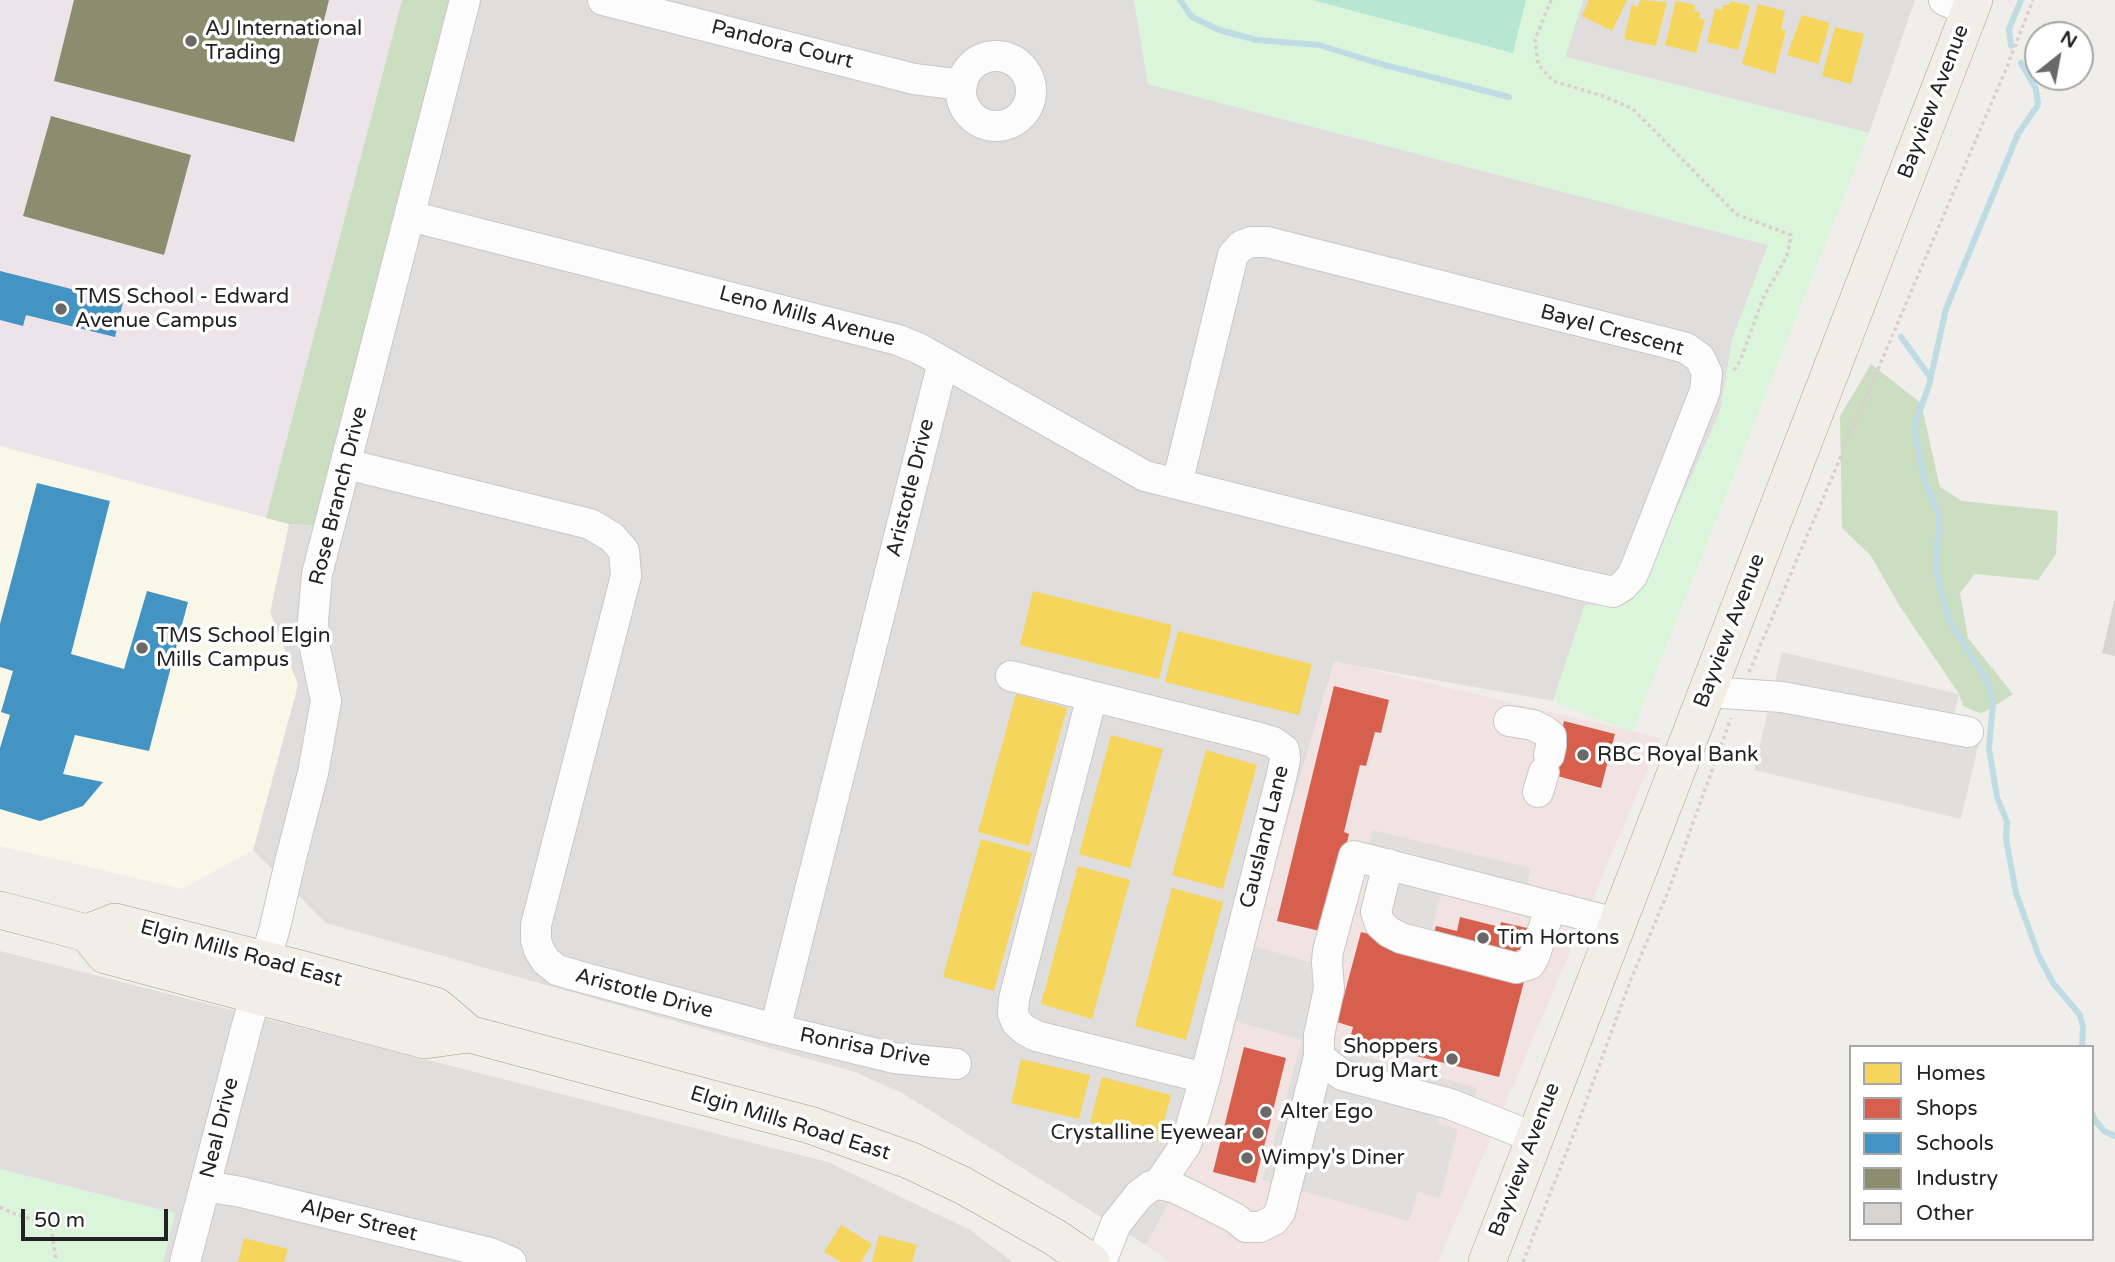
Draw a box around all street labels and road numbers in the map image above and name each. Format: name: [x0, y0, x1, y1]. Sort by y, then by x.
street label: Pandora Court: [708, 15, 856, 75]
street label: Bayview Avenue: [1893, 21, 1975, 183]
street label: Leno Mills Avenue: [716, 281, 898, 353]
street label: Bayel Crescent: [1537, 300, 1687, 362]
street label: Rose Branch Drive: [305, 404, 373, 588]
street label: Aristotle Drive: [882, 416, 940, 560]
street label: Bayview Avenue: [1689, 550, 1771, 712]
street label: Causland Lane: [1235, 763, 1295, 911]
street label: Elgin Mills Road East: [137, 915, 345, 993]
street label: Aristotle Drive: [572, 963, 716, 1025]
street label: Ronrisa Drive: [797, 1023, 933, 1073]
street label: Neal Drive: [195, 1075, 245, 1181]
street label: Bayview Avenue: [1484, 1079, 1566, 1241]
street label: Elgin Mills Road East: [687, 1082, 893, 1166]
street label: Alper Street: [298, 1194, 420, 1248]

